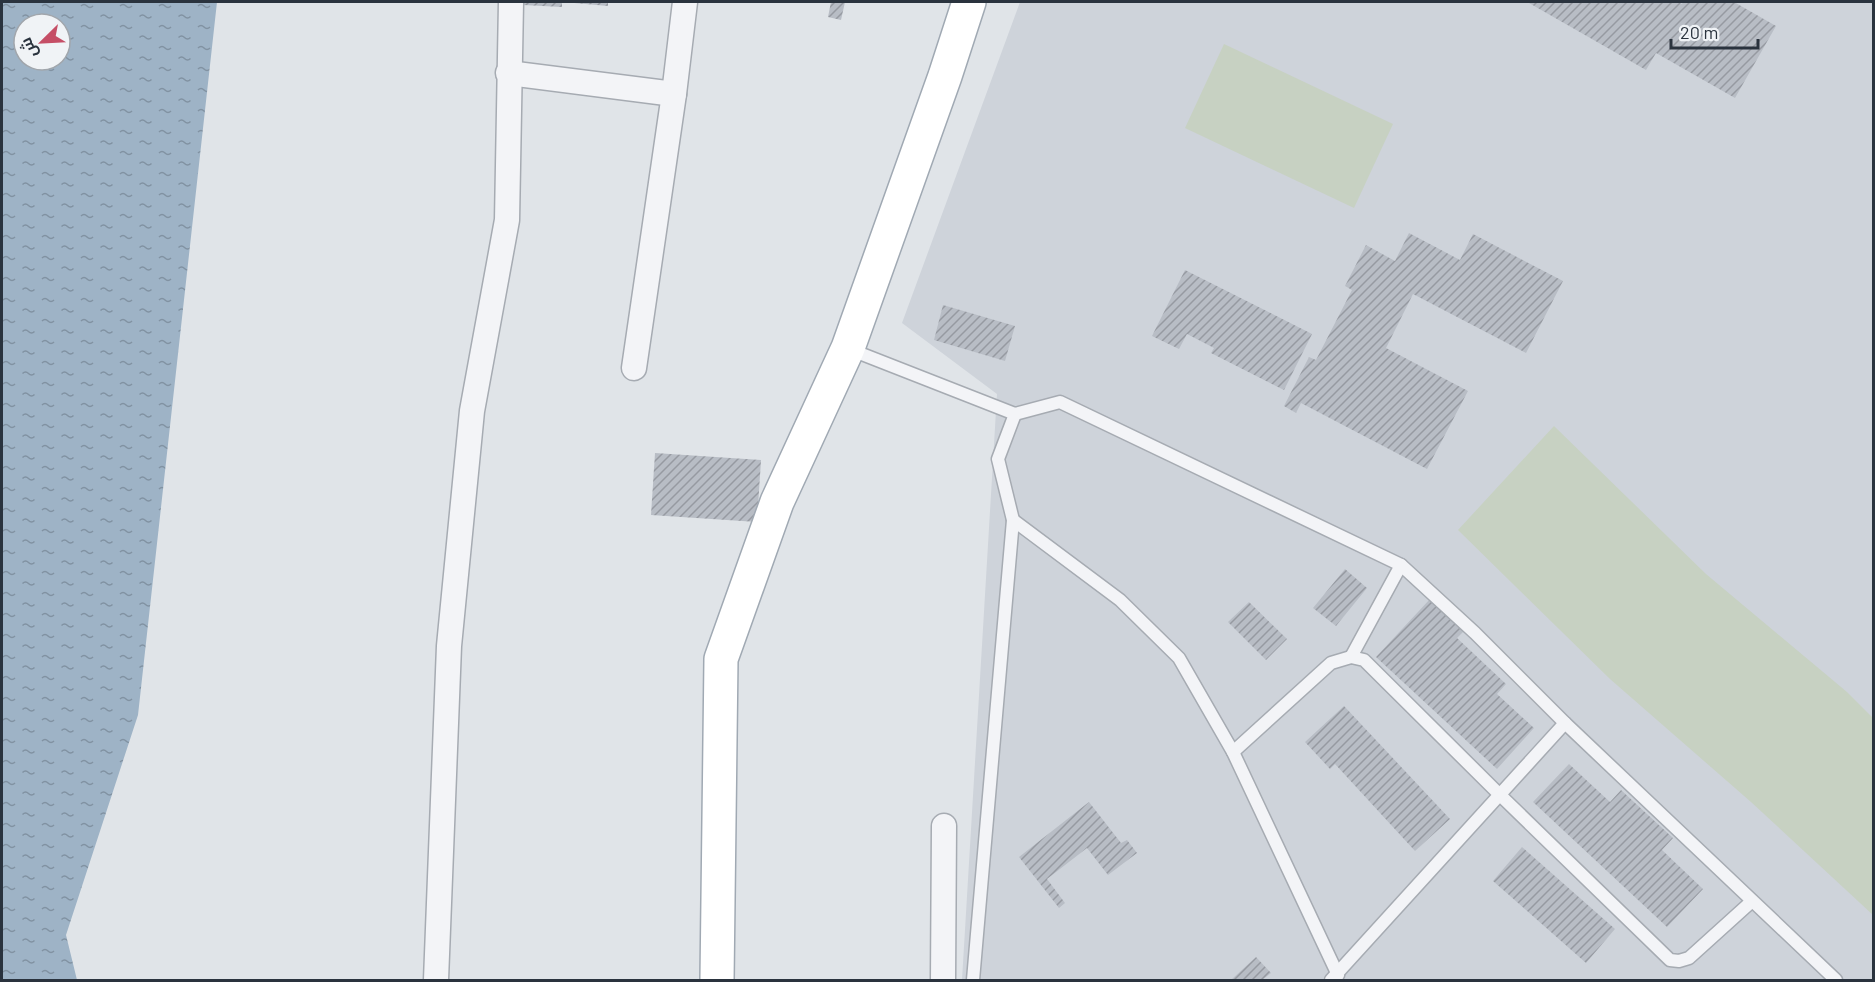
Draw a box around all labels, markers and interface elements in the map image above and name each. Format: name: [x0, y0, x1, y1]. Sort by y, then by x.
north arrow: [12, 12, 72, 72]
scale bar: [1671, 12, 1758, 50]
text: 20 m: [1680, 21, 1718, 43]
text: ش: [15, 35, 42, 62]

